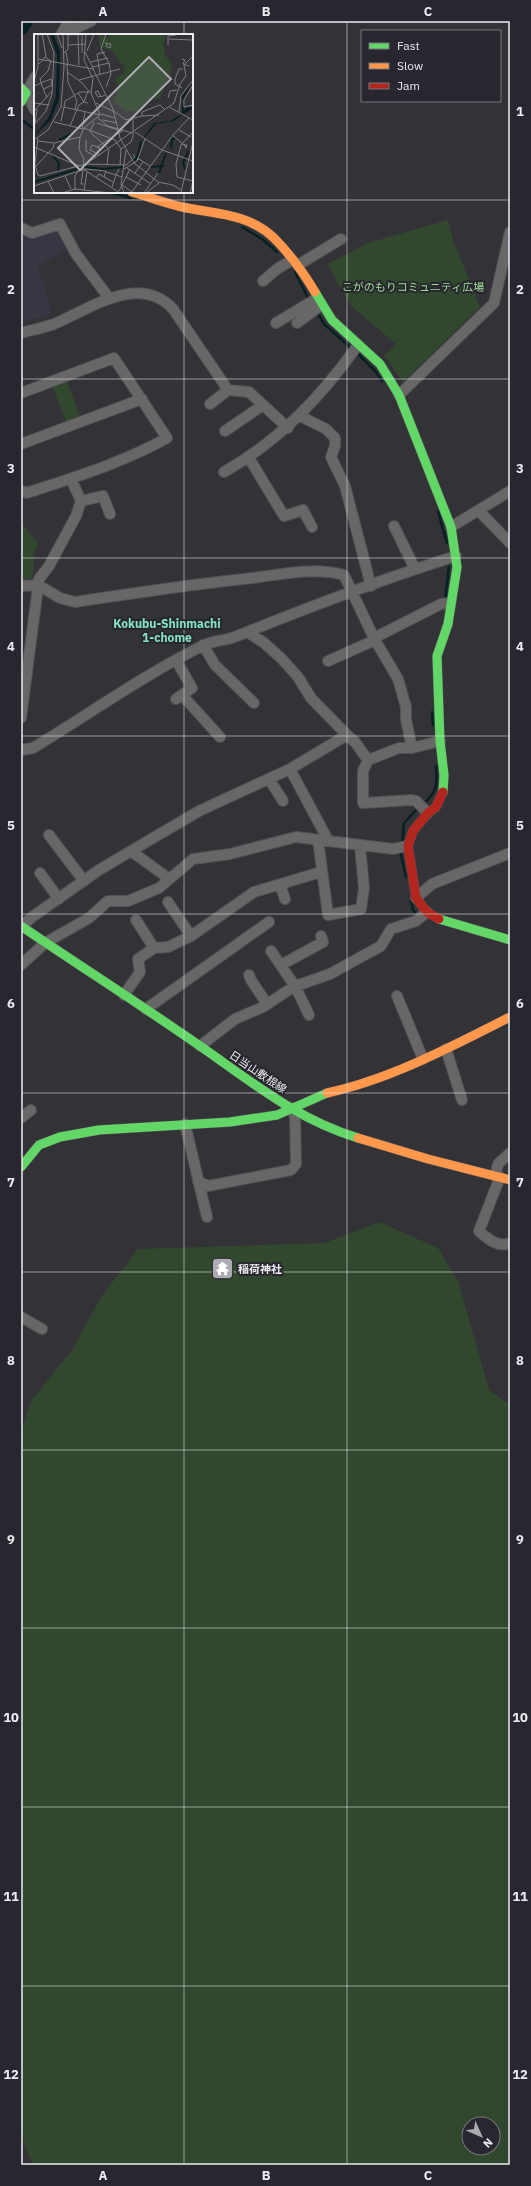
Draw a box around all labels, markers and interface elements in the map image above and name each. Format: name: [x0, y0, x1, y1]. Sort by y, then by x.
text: A: [99, 3, 108, 20]
text: B: [262, 3, 271, 20]
text: C: [424, 3, 433, 20]
legend: [361, 30, 501, 102]
inset map: [34, 34, 193, 193]
text: Fast: [397, 38, 420, 53]
text: Slow: [397, 58, 423, 73]
text: Jam: [397, 78, 420, 93]
text: 1: [7, 103, 15, 120]
text: 1: [516, 103, 524, 120]
park label: こがのもりコミュニティ広場: [342, 280, 484, 294]
text: 2: [7, 281, 15, 298]
text: 2: [516, 281, 524, 298]
text: 3: [7, 460, 15, 477]
text: 3: [516, 460, 524, 477]
district label: Kokubu-Shinmachi 1-chome: [113, 616, 221, 645]
text: 4: [7, 638, 15, 655]
text: 4: [516, 638, 524, 655]
text: 5: [7, 817, 15, 834]
text: 5: [516, 817, 524, 834]
text: 6: [7, 995, 15, 1012]
text: 6: [516, 995, 524, 1012]
street label: 日当山敷根線: [227, 1048, 289, 1096]
text: 7: [7, 1174, 15, 1191]
text: 7: [516, 1174, 524, 1191]
temple icon: 稲荷神社: [209, 1256, 235, 1282]
place label: 稲荷神社: [238, 1262, 282, 1276]
text: 8: [7, 1352, 15, 1369]
text: 8: [516, 1352, 524, 1369]
text: 9: [7, 1531, 15, 1548]
text: 9: [516, 1531, 524, 1548]
text: 10: [3, 1709, 19, 1726]
text: 10: [512, 1709, 528, 1726]
text: 11: [3, 1888, 19, 1905]
text: 11: [512, 1888, 528, 1905]
text: 12: [3, 2066, 19, 2083]
text: 12: [512, 2066, 528, 2083]
north arrow: [461, 2116, 501, 2156]
text: N: [480, 2135, 496, 2151]
text: A: [99, 2167, 108, 2184]
text: B: [262, 2167, 271, 2184]
text: C: [424, 2167, 433, 2184]

